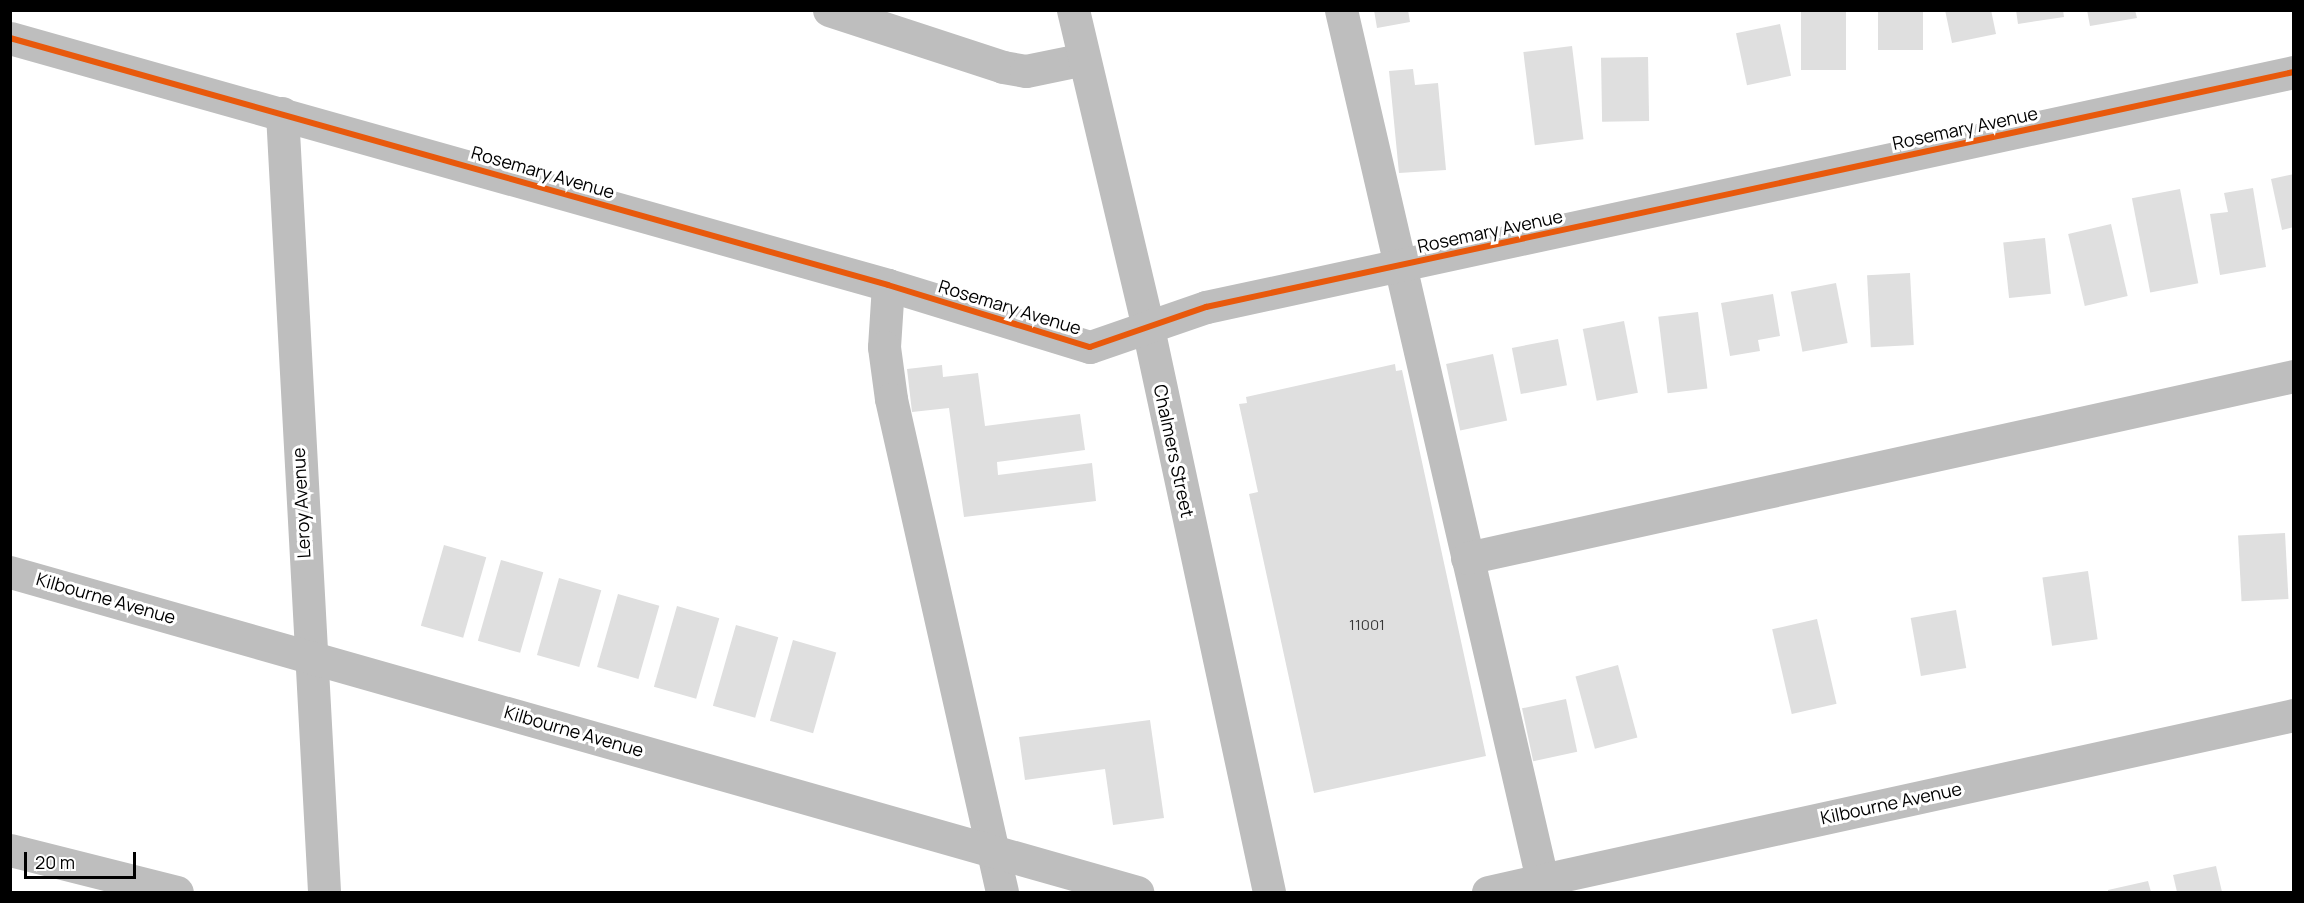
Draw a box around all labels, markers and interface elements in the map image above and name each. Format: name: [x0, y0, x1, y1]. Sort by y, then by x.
street label: Rosemary Avenue: [1890, 102, 2040, 154]
street label: Rosemary Avenue: [469, 141, 617, 203]
street label: Rosemary Avenue: [1415, 205, 1565, 257]
street label: Rosemary Avenue: [936, 275, 1084, 339]
street label: Chalmers Street: [1149, 382, 1199, 520]
street label: Leroy Avenue: [287, 447, 315, 559]
street label: Kilbourne Avenue: [34, 568, 178, 628]
house number: 11001: [1349, 616, 1385, 634]
street label: Kilbourne Avenue: [502, 701, 646, 761]
street label: Kilbourne Avenue: [1818, 777, 1964, 829]
scale bar: [27, 840, 140, 878]
text: 20 m: [35, 850, 75, 874]

